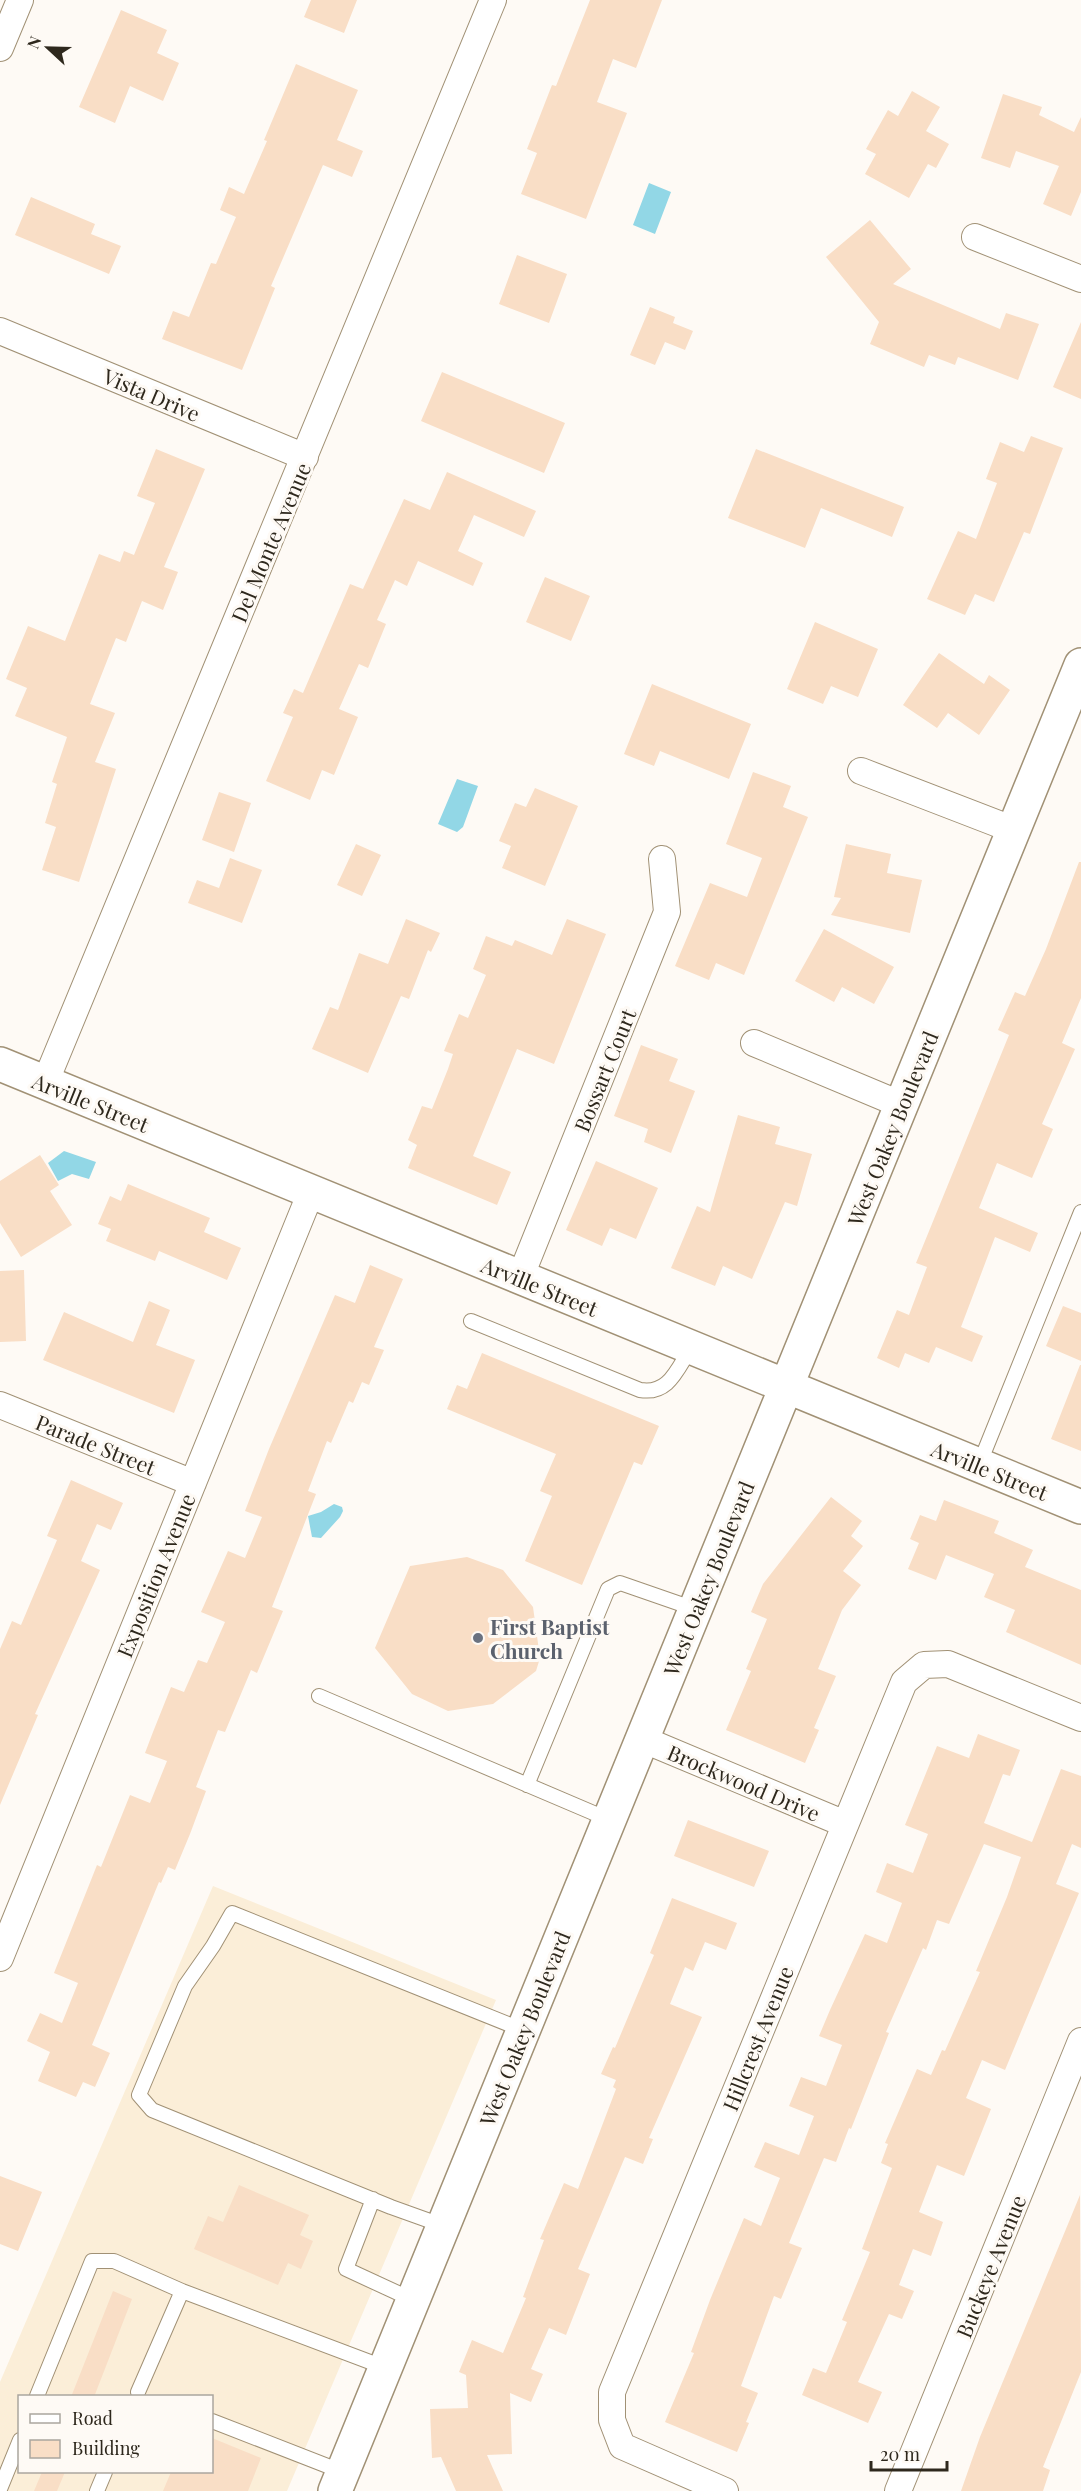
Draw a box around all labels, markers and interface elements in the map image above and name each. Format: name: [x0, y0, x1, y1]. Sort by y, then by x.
north arrow: [18, 18, 78, 78]
text: N: [22, 32, 46, 51]
street label: Vista Drive: [98, 361, 205, 427]
street label: Del Monte Avenue: [224, 458, 316, 626]
street label: Bossart Court: [567, 1004, 642, 1136]
street label: West Oakey Boulevard: [840, 1027, 944, 1230]
street label: Arville Street: [28, 1066, 154, 1138]
street label: Arville Street: [477, 1250, 603, 1322]
street label: Parade Street: [32, 1407, 161, 1481]
street label: Arville Street: [927, 1434, 1053, 1506]
street label: West Oakey Boulevard: [656, 1477, 760, 1680]
street label: Exposition Avenue: [109, 1489, 201, 1661]
place label: First Baptist Church: [490, 1612, 610, 1664]
marker: First Baptist Church: [471, 1631, 485, 1645]
street label: Brockwood Drive: [664, 1737, 824, 1827]
street label: West Oakey Boulevard: [472, 1927, 576, 2130]
street label: Hillcrest Avenue: [715, 1961, 799, 2115]
street label: Buckeye Avenue: [949, 2190, 1031, 2342]
legend: [18, 2395, 213, 2473]
text: Road: [72, 2406, 113, 2430]
scale bar: [871, 2434, 948, 2472]
text: Building: [72, 2436, 140, 2460]
text: 20 m: [880, 2442, 920, 2466]

